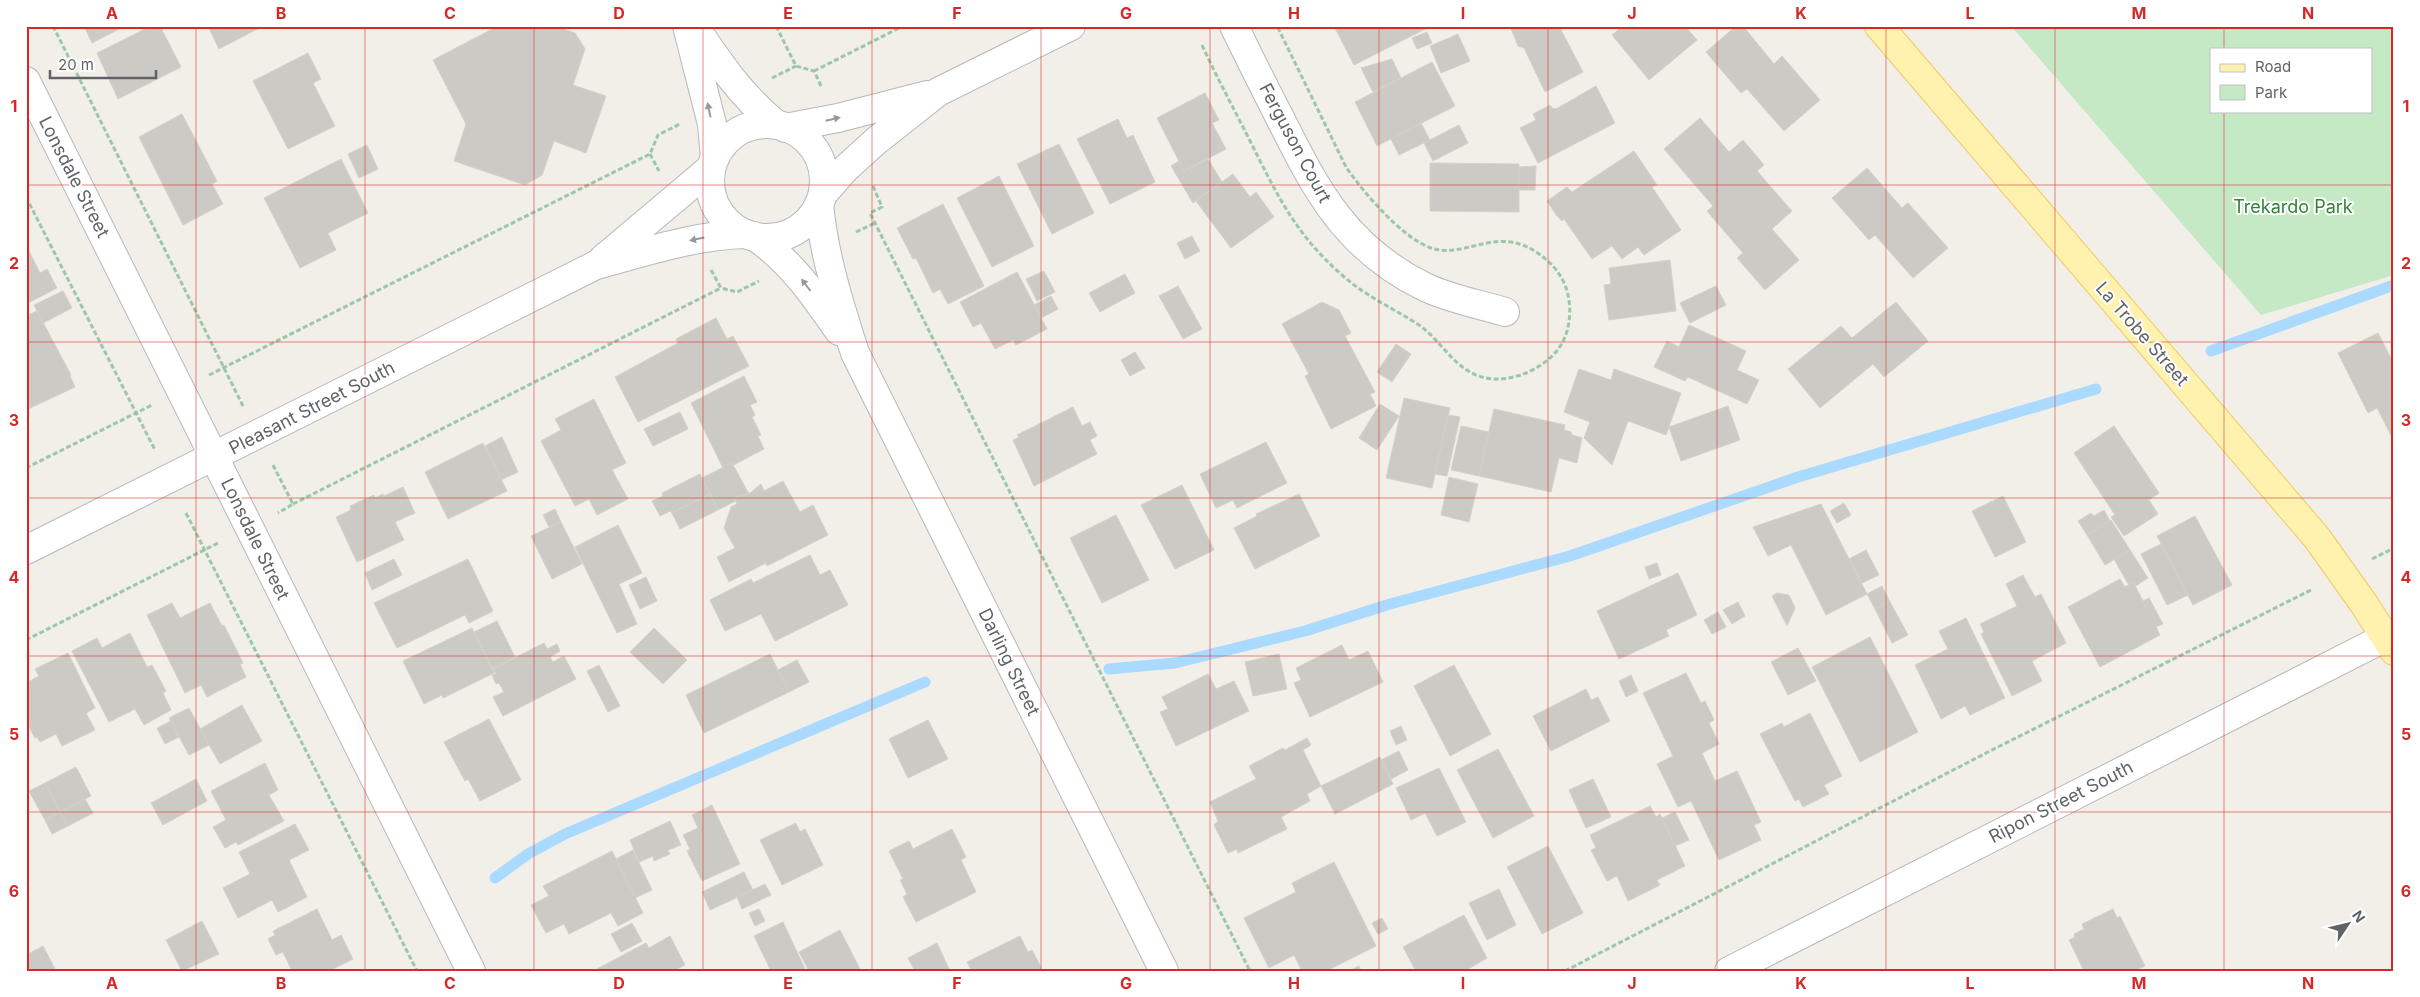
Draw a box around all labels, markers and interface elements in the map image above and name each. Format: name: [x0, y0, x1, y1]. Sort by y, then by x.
text: A: [106, 3, 118, 23]
text: B: [276, 3, 286, 23]
text: C: [444, 3, 456, 23]
text: D: [613, 3, 625, 23]
text: E: [783, 3, 793, 23]
text: F: [952, 3, 962, 23]
text: G: [1120, 3, 1132, 23]
text: H: [1288, 3, 1300, 23]
text: I: [1461, 3, 1465, 23]
text: J: [1627, 3, 1637, 23]
text: K: [1795, 3, 1807, 23]
text: L: [1965, 3, 1975, 23]
text: M: [2132, 3, 2146, 23]
text: N: [2302, 3, 2314, 23]
scale bar: [50, 48, 156, 80]
legend: [2210, 48, 2372, 112]
text: 20 m: [58, 55, 94, 74]
text: Road: [2255, 57, 2291, 76]
street label: Ferguson Court: [1255, 80, 1336, 206]
text: Park: [2255, 83, 2288, 102]
text: 1: [11, 96, 17, 116]
text: 1: [2403, 96, 2409, 116]
one-way arrow: [705, 102, 713, 117]
street label: Lonsdale Street: [35, 113, 114, 241]
one-way arrow: [826, 115, 841, 123]
park label: Trekardo Park: [2233, 196, 2353, 217]
one-way arrow: [690, 235, 705, 243]
text: 2: [9, 253, 19, 273]
text: 2: [2401, 253, 2411, 273]
one-way arrow: [801, 278, 811, 292]
street label: La Trobe Street: [2092, 278, 2193, 390]
street label: Pleasant Street South: [225, 357, 398, 458]
text: 3: [9, 410, 19, 430]
text: 3: [2401, 410, 2411, 430]
street label: Lonsdale Street: [217, 474, 294, 603]
text: 4: [9, 567, 20, 587]
text: 4: [2401, 567, 2412, 587]
street label: Darling Street: [974, 605, 1044, 719]
text: 5: [9, 724, 19, 744]
text: 5: [2401, 724, 2411, 744]
street label: Ripon Street South: [1985, 756, 2136, 847]
text: 6: [9, 881, 19, 901]
text: 6: [2401, 881, 2411, 901]
north arrow: [2322, 900, 2372, 950]
text: N: [2349, 907, 2369, 926]
text: A: [106, 973, 118, 993]
text: B: [276, 973, 286, 993]
text: C: [444, 973, 456, 993]
text: D: [613, 973, 625, 993]
text: E: [783, 973, 793, 993]
text: F: [952, 973, 962, 993]
text: G: [1120, 973, 1132, 993]
text: H: [1288, 973, 1300, 993]
text: I: [1461, 973, 1465, 993]
text: J: [1627, 973, 1637, 993]
text: K: [1795, 973, 1807, 993]
text: L: [1965, 973, 1975, 993]
text: M: [2132, 973, 2146, 993]
text: N: [2302, 973, 2314, 993]

